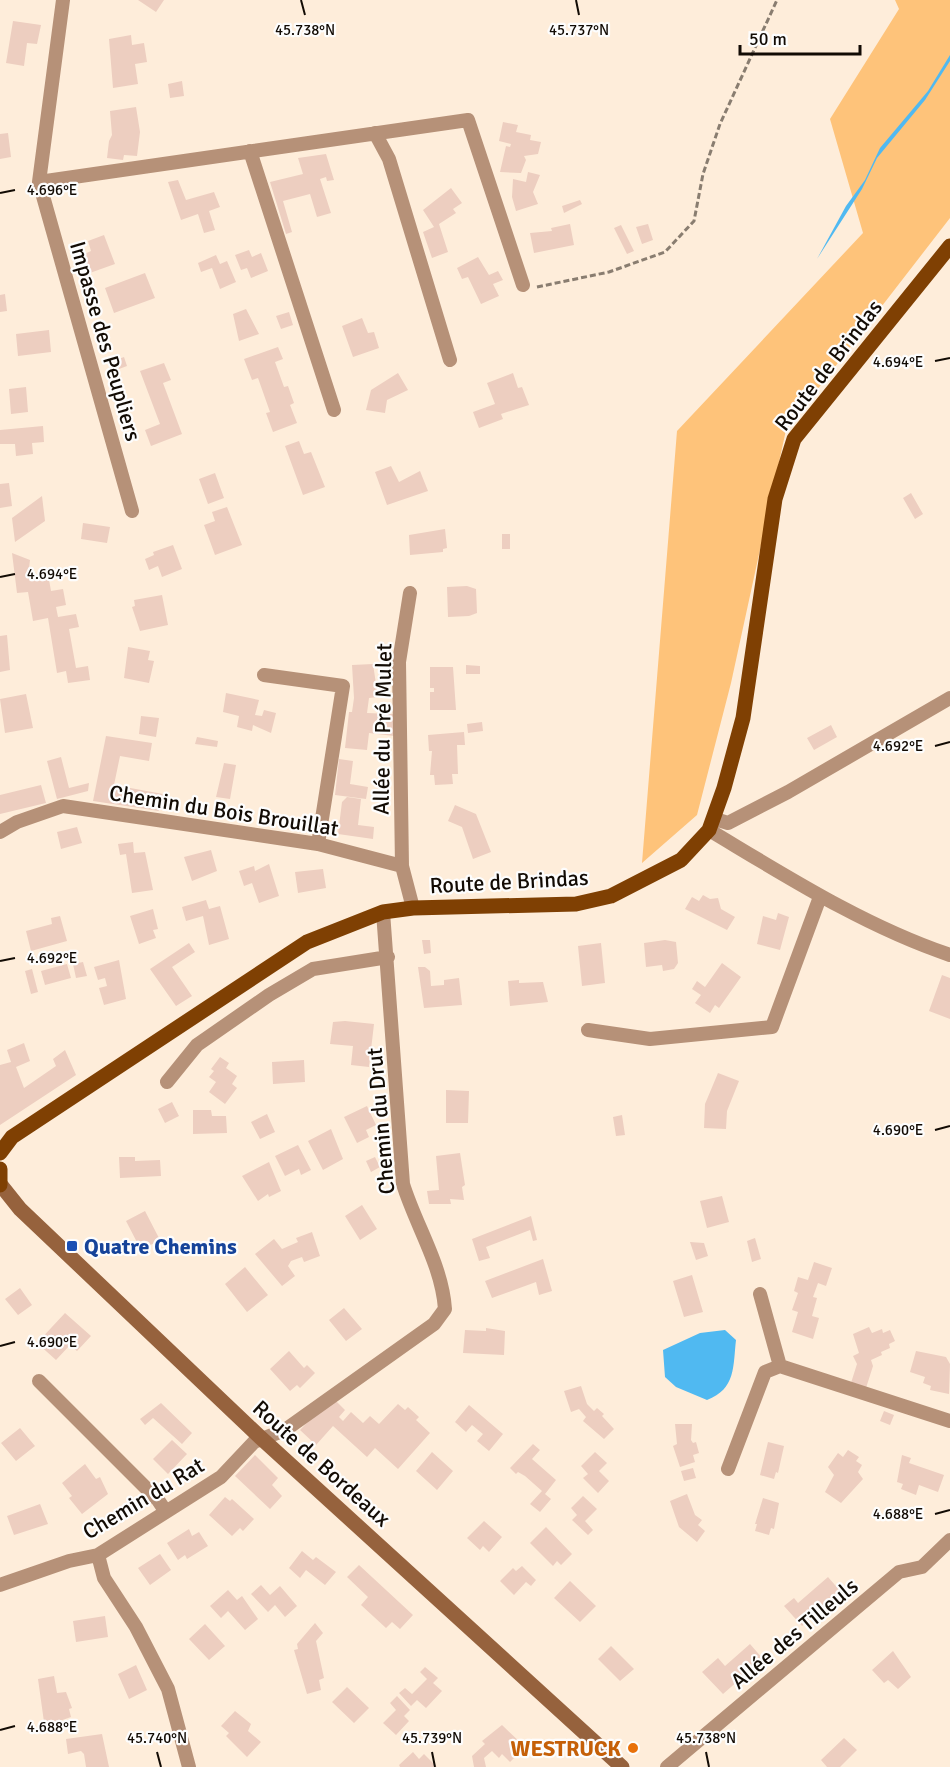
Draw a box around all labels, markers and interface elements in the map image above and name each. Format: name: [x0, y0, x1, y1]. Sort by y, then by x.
scale bar: [740, 18, 860, 56]
text: 45.738°N: [275, 21, 335, 39]
text: 45.737°N: [549, 21, 609, 39]
text: 50 m: [749, 28, 787, 50]
text: 4.696°E: [27, 181, 77, 199]
street label: Impasse des Peupliers: [64, 238, 147, 444]
street label: Route de Brindas: [769, 294, 888, 436]
text: 4.694°E: [873, 353, 923, 371]
text: 4.694°E: [27, 565, 77, 583]
street label: Allée du Pré Mulet: [368, 643, 397, 815]
text: 4.692°E: [873, 737, 923, 755]
street label: Chemin du Bois Brouillat: [107, 779, 341, 842]
street label: Route de Brindas: [429, 864, 589, 899]
text: 4.692°E: [27, 949, 77, 967]
street label: Chemin du Drut: [361, 1046, 400, 1195]
text: 4.690°E: [873, 1121, 923, 1139]
place label: Quatre Chemins: [84, 1233, 237, 1260]
marker: Quatre Chemins: [65, 1239, 79, 1253]
text: 4.690°E: [27, 1333, 77, 1351]
street label: Route de Bordeaux: [247, 1394, 396, 1532]
street label: Chemin du Rat: [78, 1451, 209, 1545]
text: 4.688°E: [873, 1505, 923, 1523]
street label: Allée des Tilleuls: [725, 1572, 864, 1695]
text: 4.688°E: [27, 1718, 77, 1736]
text: 45.740°N: [127, 1729, 187, 1747]
text: 45.739°N: [402, 1729, 462, 1747]
text: 45.738°N: [676, 1729, 736, 1747]
place label: WESTRUCK: [511, 1735, 621, 1762]
marker: WESTRUCK: [626, 1741, 640, 1755]

